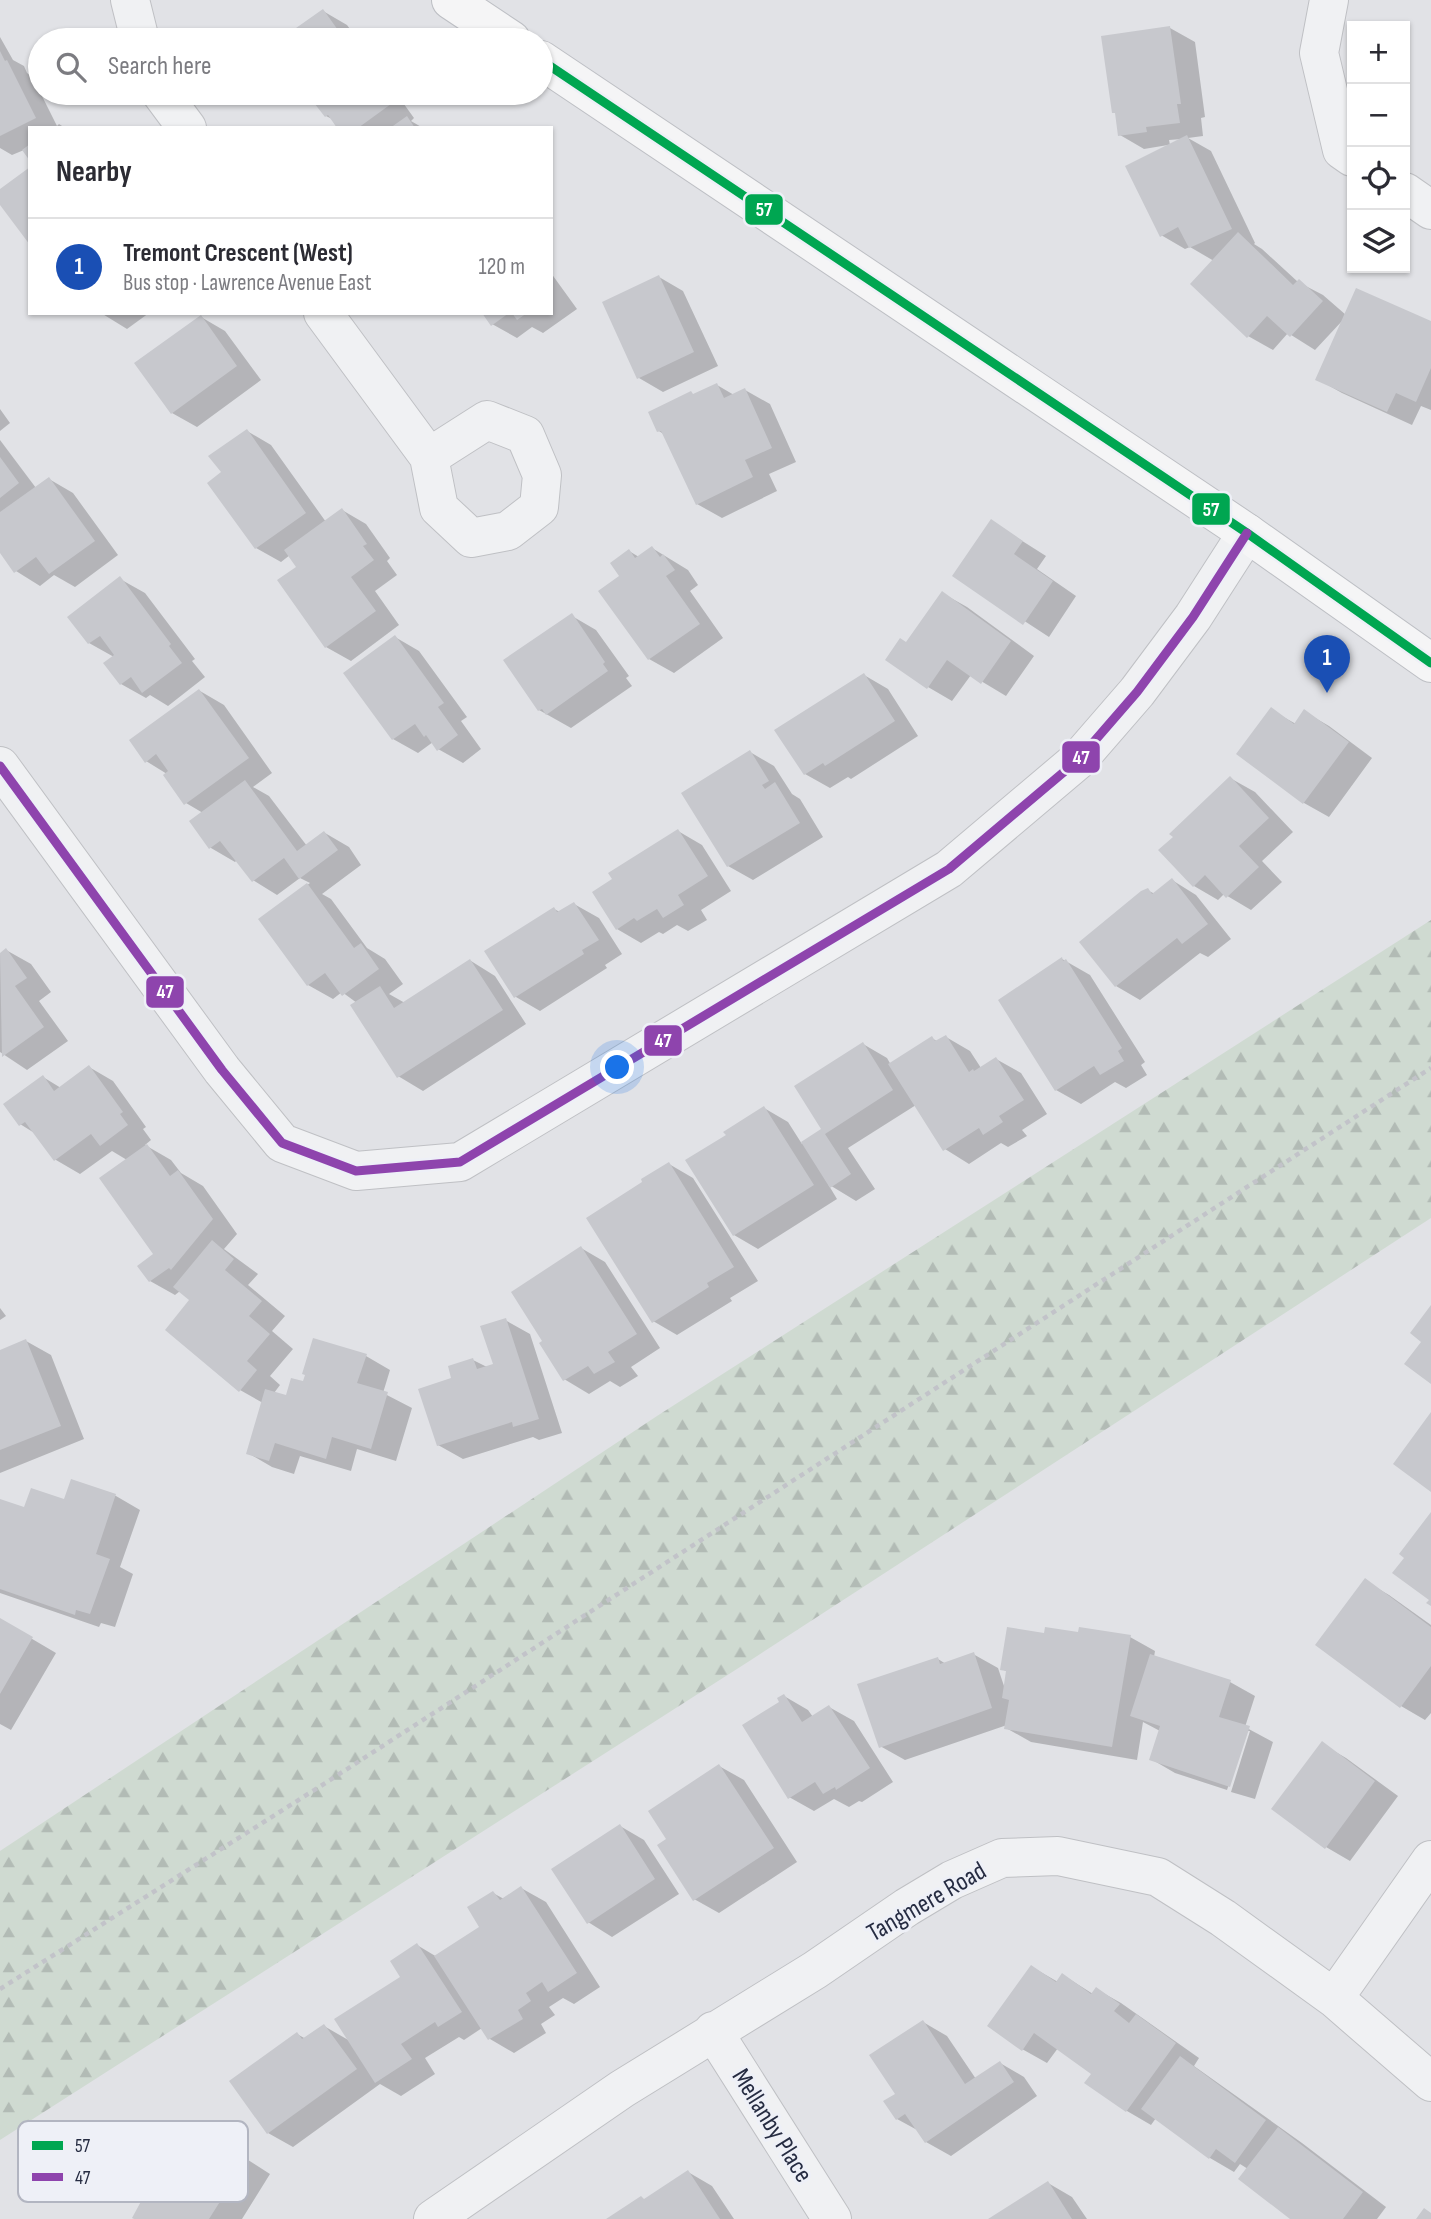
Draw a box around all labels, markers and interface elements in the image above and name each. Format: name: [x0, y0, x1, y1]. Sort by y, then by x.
map controls: [1347, 21, 1410, 273]
button: +: [1347, 21, 1410, 84]
search box: [28, 28, 553, 105]
icon: search: [52, 48, 90, 86]
text: Search here: [108, 51, 211, 82]
button: −: [1347, 84, 1410, 147]
button: locate: [1347, 147, 1410, 210]
text: Nearby: [56, 154, 132, 190]
line badge: 57: [744, 193, 784, 226]
text: 57: [756, 199, 773, 222]
button: layers: [1347, 210, 1410, 273]
text: Tremont Crescent (West): [123, 238, 353, 269]
text: 1: [74, 253, 84, 281]
text: 120 m: [479, 253, 525, 281]
text: Bus stop · Lawrence Avenue East: [123, 269, 371, 297]
line badge: 57: [1191, 492, 1231, 526]
text: 57: [1203, 499, 1220, 522]
pin: 1: [1304, 635, 1350, 693]
line badge: 47: [1061, 740, 1101, 774]
text: 47: [1073, 747, 1090, 770]
line badge: 47: [145, 975, 185, 1009]
text: 47: [157, 981, 174, 1004]
line badge: 47: [643, 1024, 683, 1057]
text: 47: [655, 1030, 672, 1053]
your location: [600, 1050, 634, 1084]
street label: Tangmere Road: [862, 1856, 992, 1949]
street label: Mellanby Place: [725, 2063, 819, 2188]
legend: [18, 2121, 248, 2202]
text: 57: [75, 2135, 91, 2158]
text: 47: [75, 2167, 91, 2190]

